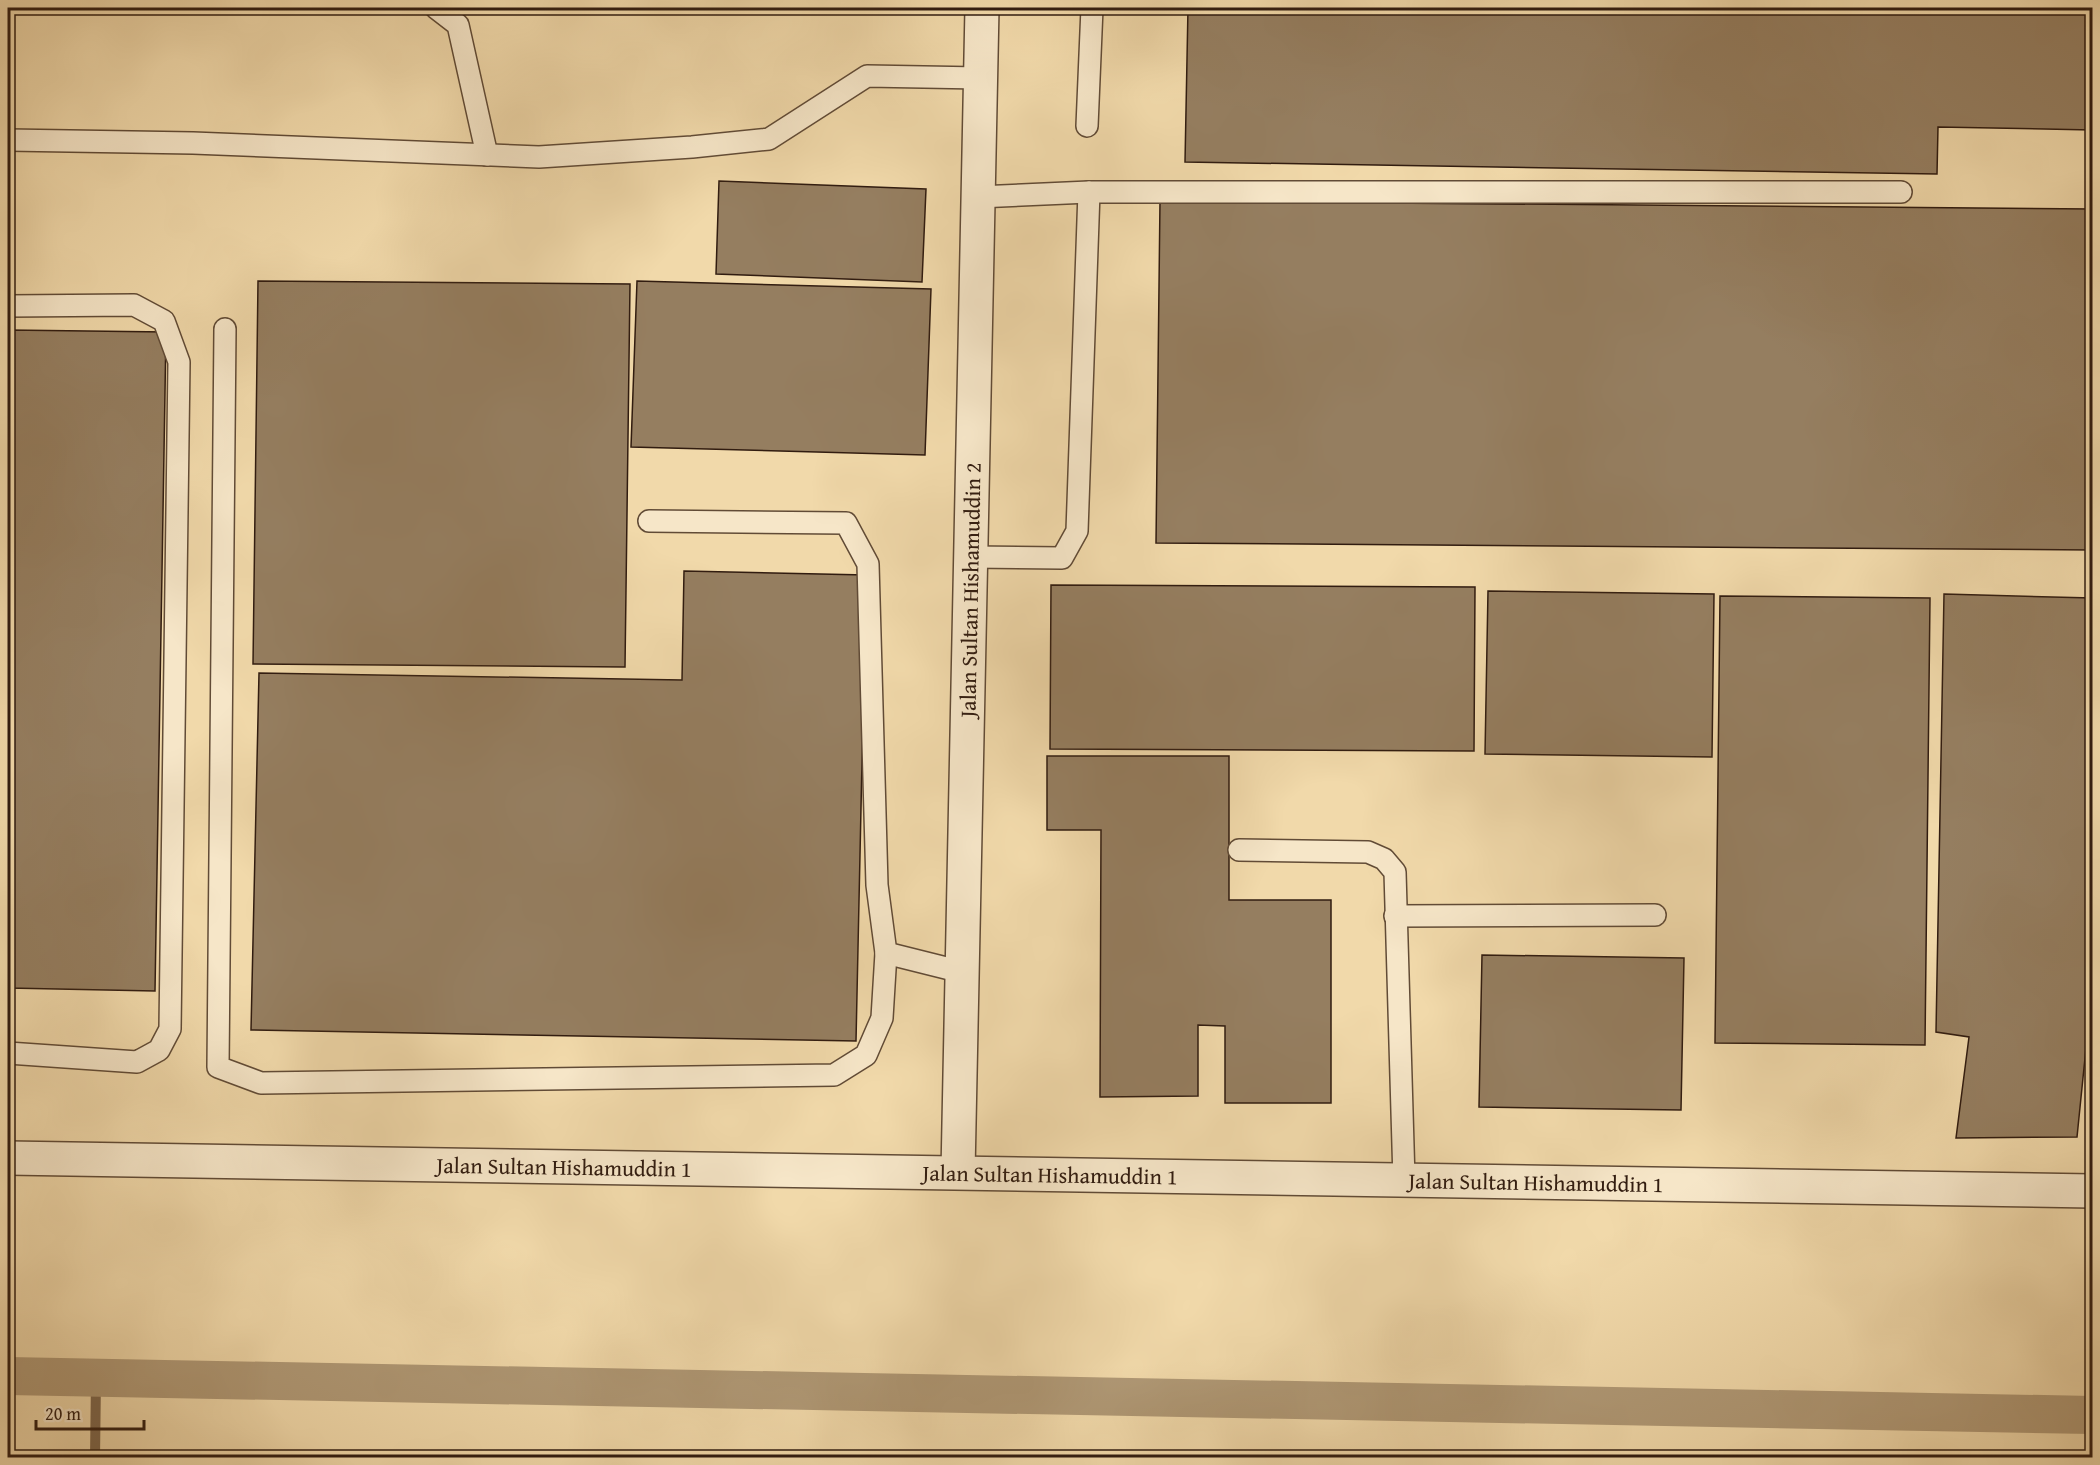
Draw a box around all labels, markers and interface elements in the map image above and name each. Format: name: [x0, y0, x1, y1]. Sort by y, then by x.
street label: Jalan Sultan Hishamuddin 2: [951, 462, 989, 721]
street label: Jalan Sultan Hishamuddin 1: [433, 1149, 692, 1185]
street label: Jalan Sultan Hishamuddin 1: [919, 1156, 1178, 1193]
street label: Jalan Sultan Hishamuddin 1: [1405, 1164, 1664, 1200]
scale bar: [36, 1393, 144, 1431]
text: 20 m: [45, 1400, 81, 1427]

